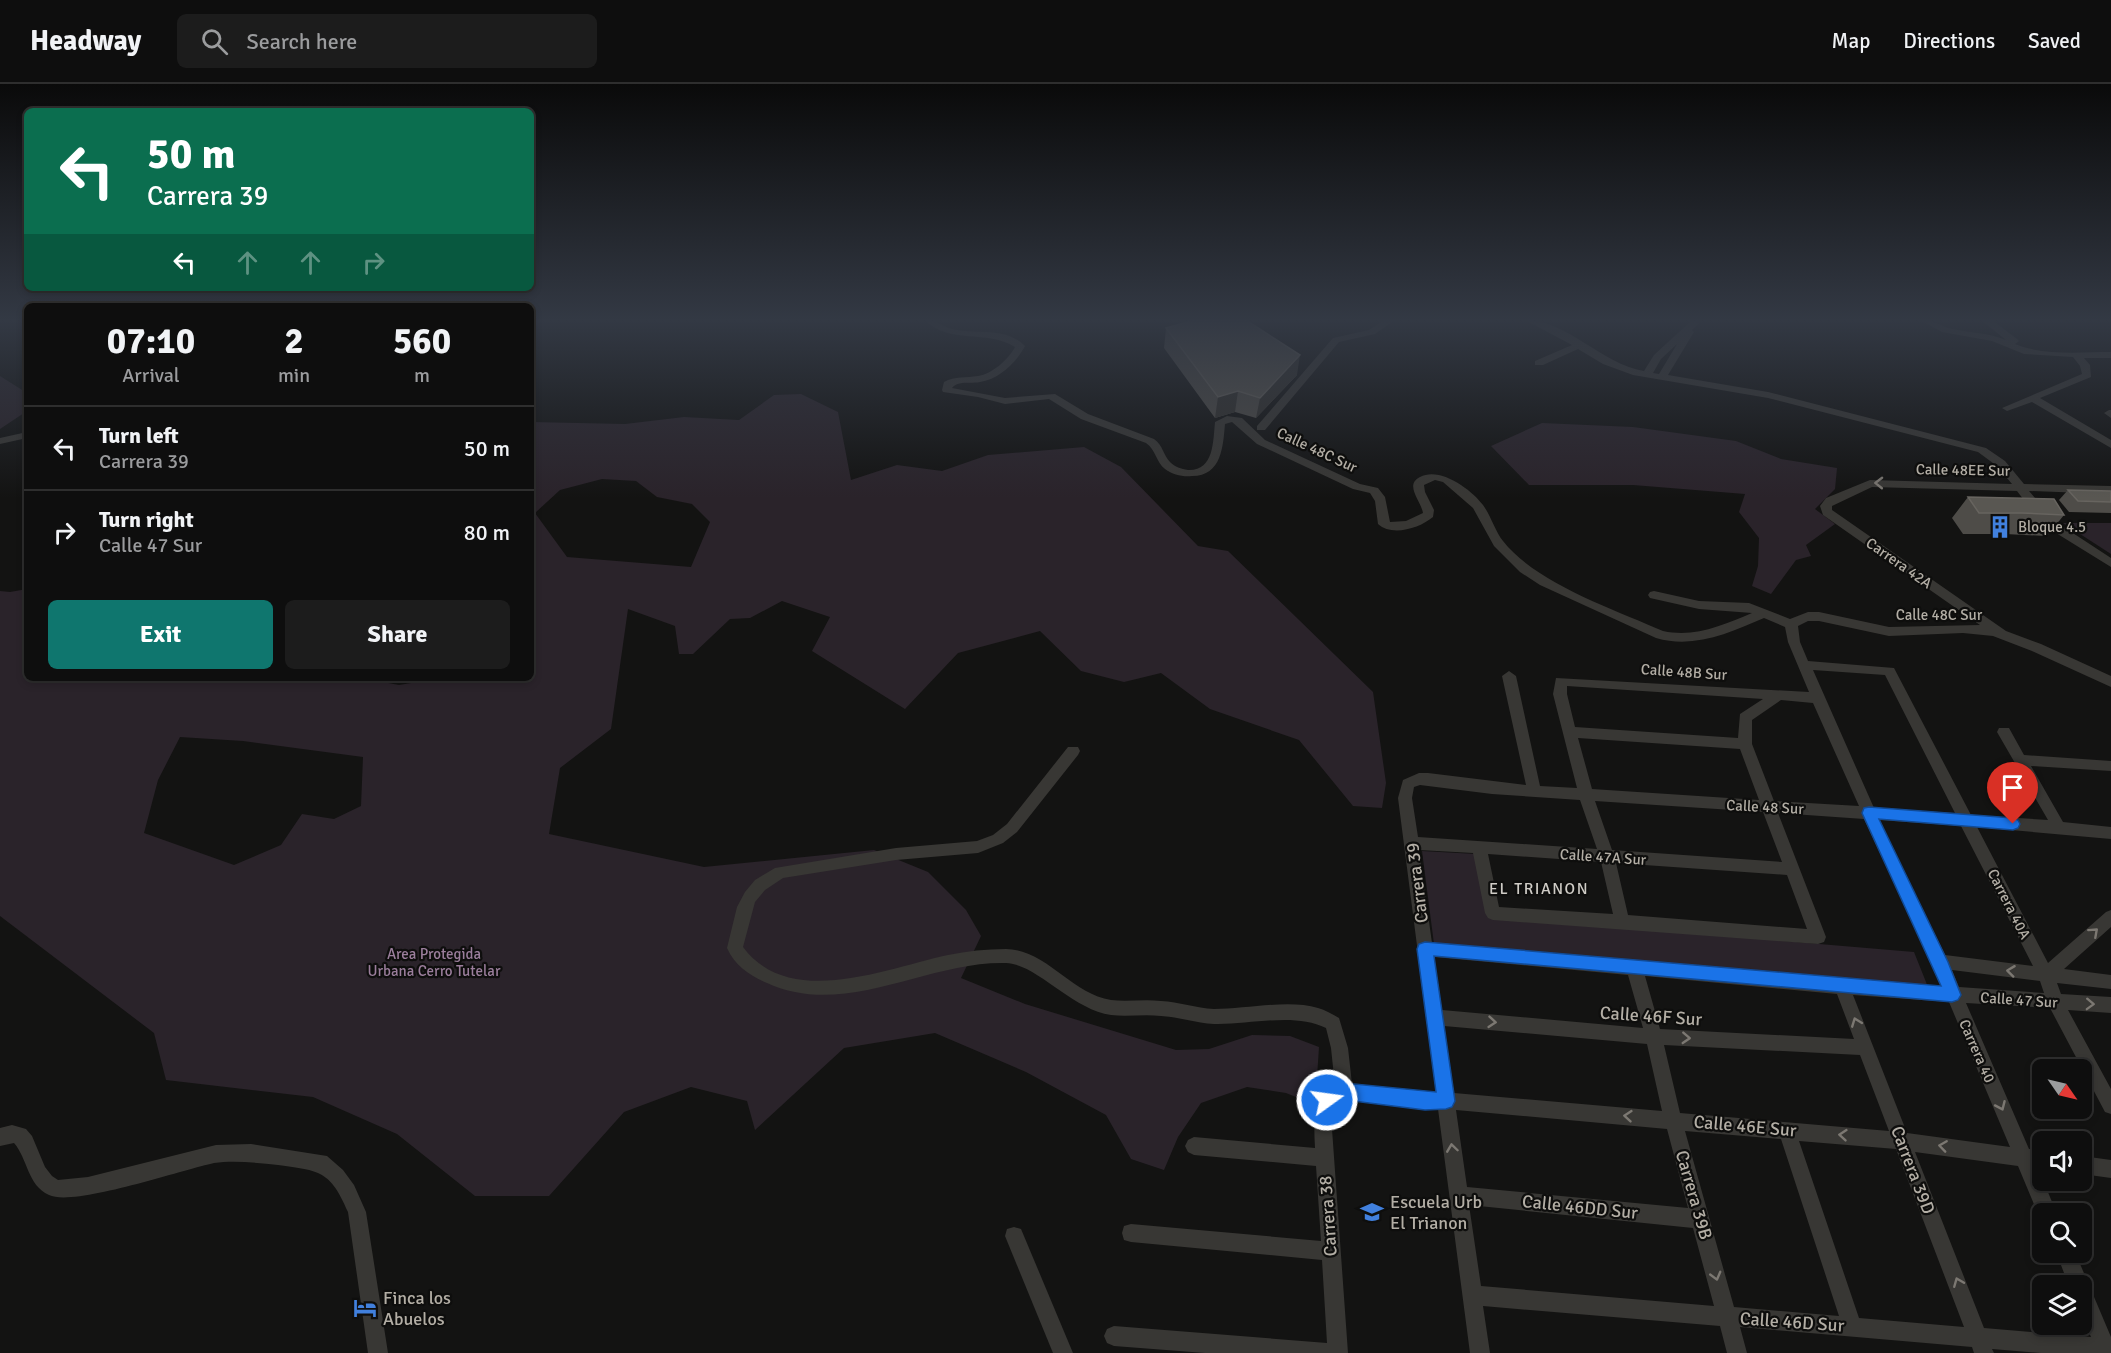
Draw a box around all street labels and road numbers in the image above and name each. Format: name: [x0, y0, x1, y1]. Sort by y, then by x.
street label: Calle 48C Sur: [1274, 424, 1360, 477]
street label: Calle 48EE Sur: [1916, 460, 2011, 480]
street label: Carrera 42A: [1862, 534, 1936, 592]
street label: Calle 48C Sur: [1896, 606, 1983, 624]
street label: Calle 48B Sur: [1640, 660, 1728, 684]
street label: Calle 48 Sur: [1726, 796, 1805, 818]
street label: Carrera 39: [1401, 842, 1433, 924]
street label: Calle 47A Sur: [1559, 845, 1647, 869]
street label: Carrera 40A: [1984, 866, 2034, 942]
street label: Calle 47 Sur: [1980, 988, 2059, 1012]
street label: Calle 46F Sur: [1599, 1001, 1703, 1031]
street label: Carrera 40: [1955, 1017, 1999, 1085]
street label: Calle 46E Sur: [1693, 1111, 1798, 1141]
street label: Carrera 39D: [1886, 1123, 1940, 1217]
street label: Carrera 39B: [1671, 1148, 1717, 1242]
street label: Carrera 38: [1314, 1175, 1342, 1257]
street label: Calle 46DD Sur: [1521, 1190, 1639, 1224]
street label: Calle 46D Sur: [1739, 1307, 1845, 1337]

